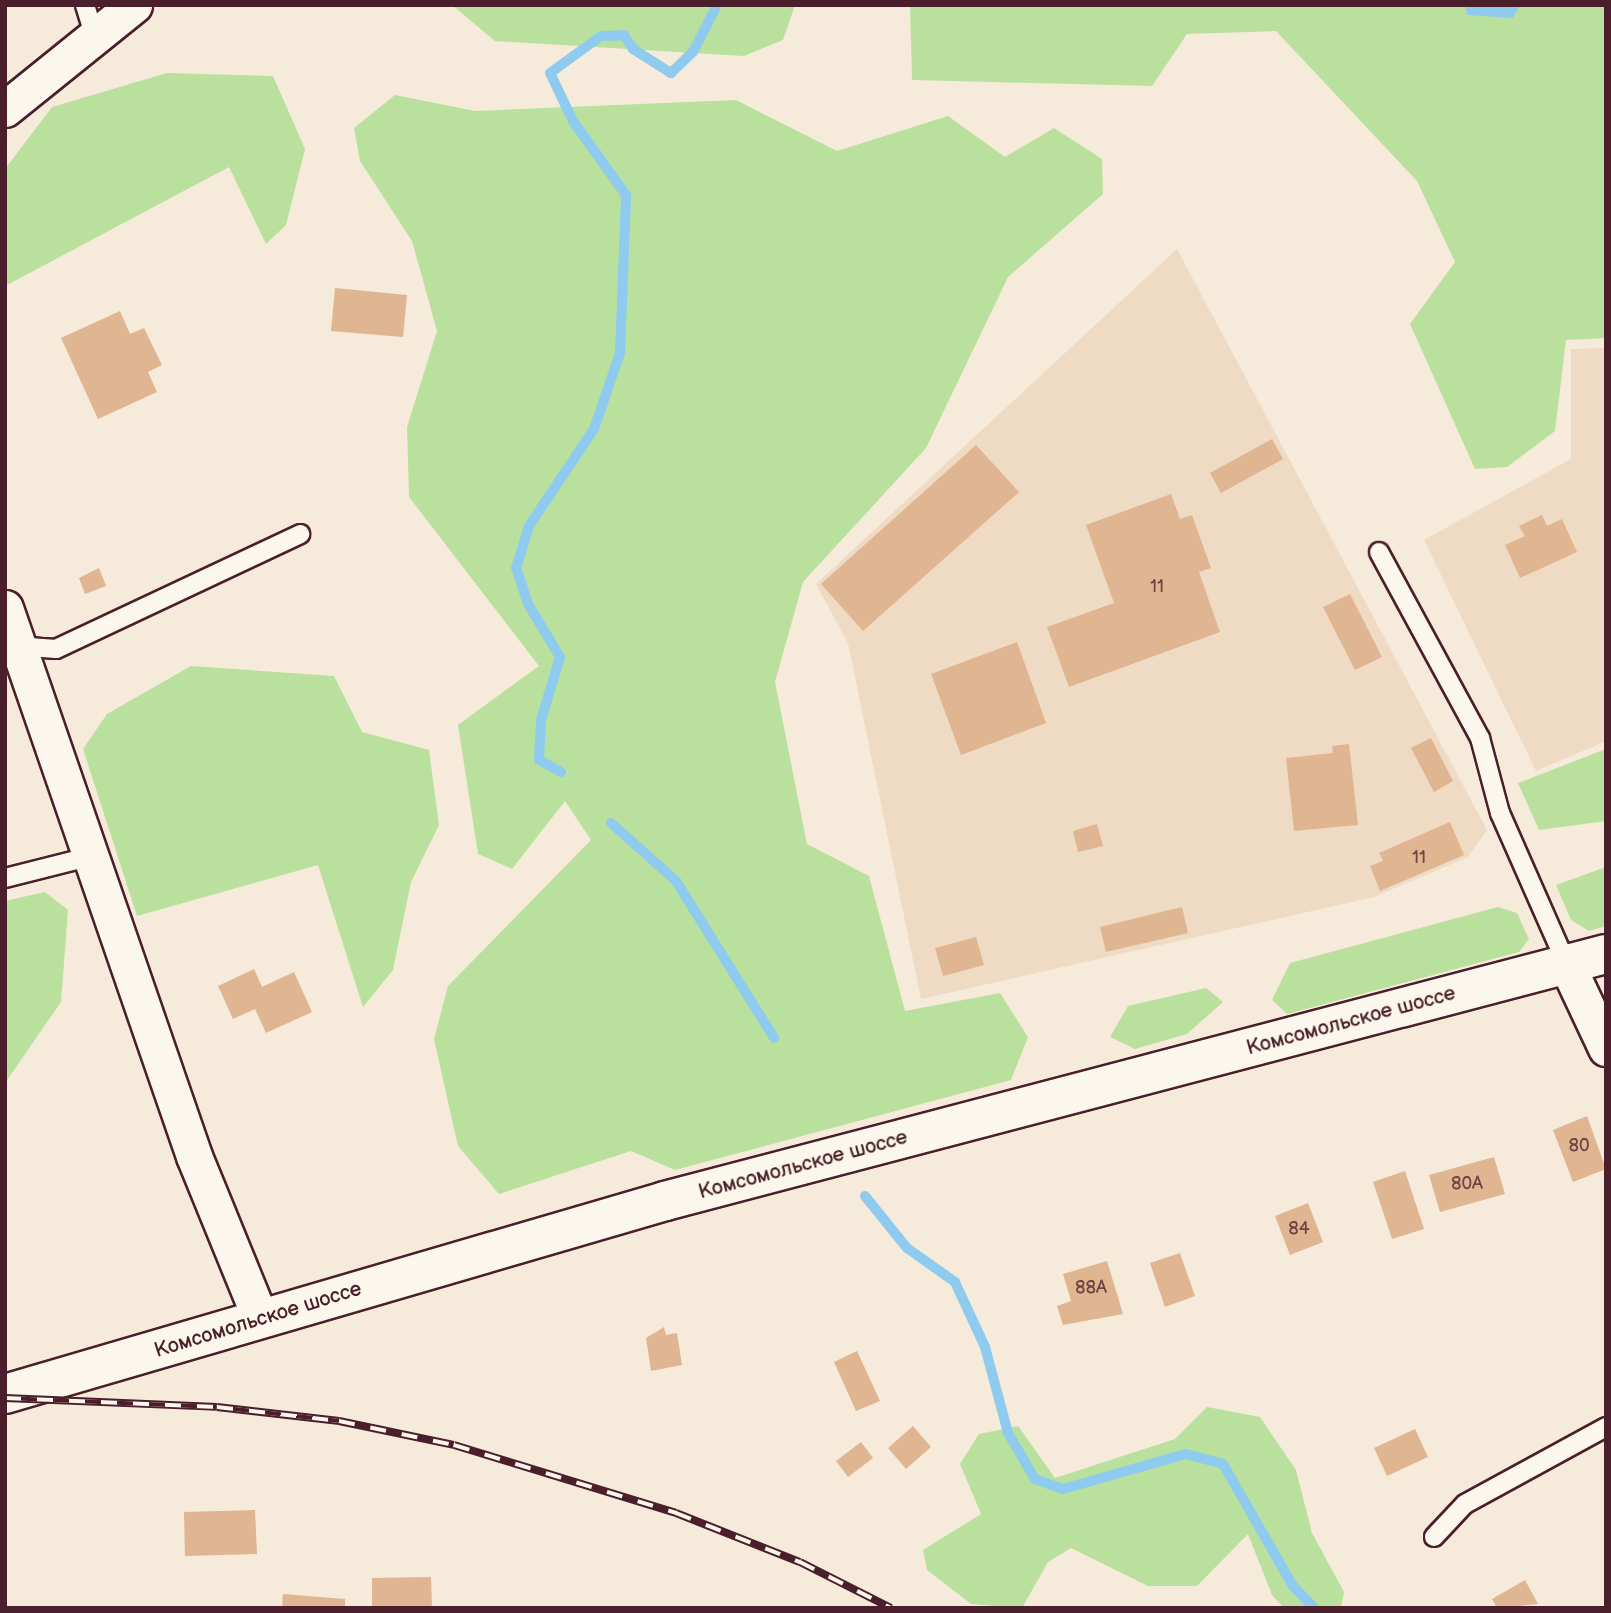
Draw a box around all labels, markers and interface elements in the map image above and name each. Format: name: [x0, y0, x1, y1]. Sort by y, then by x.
house number: 11: [1150, 576, 1164, 598]
house number: 11: [1412, 847, 1426, 869]
street label: Комсомольское шоссе: [1244, 981, 1458, 1061]
street label: Комсомольское шоссе: [696, 1125, 910, 1205]
house number: 80: [1568, 1135, 1590, 1157]
house number: 80А: [1451, 1173, 1483, 1195]
house number: 84: [1288, 1218, 1310, 1240]
street label: Комсомольское шоссе: [151, 1276, 365, 1364]
house number: 88А: [1075, 1277, 1107, 1299]

